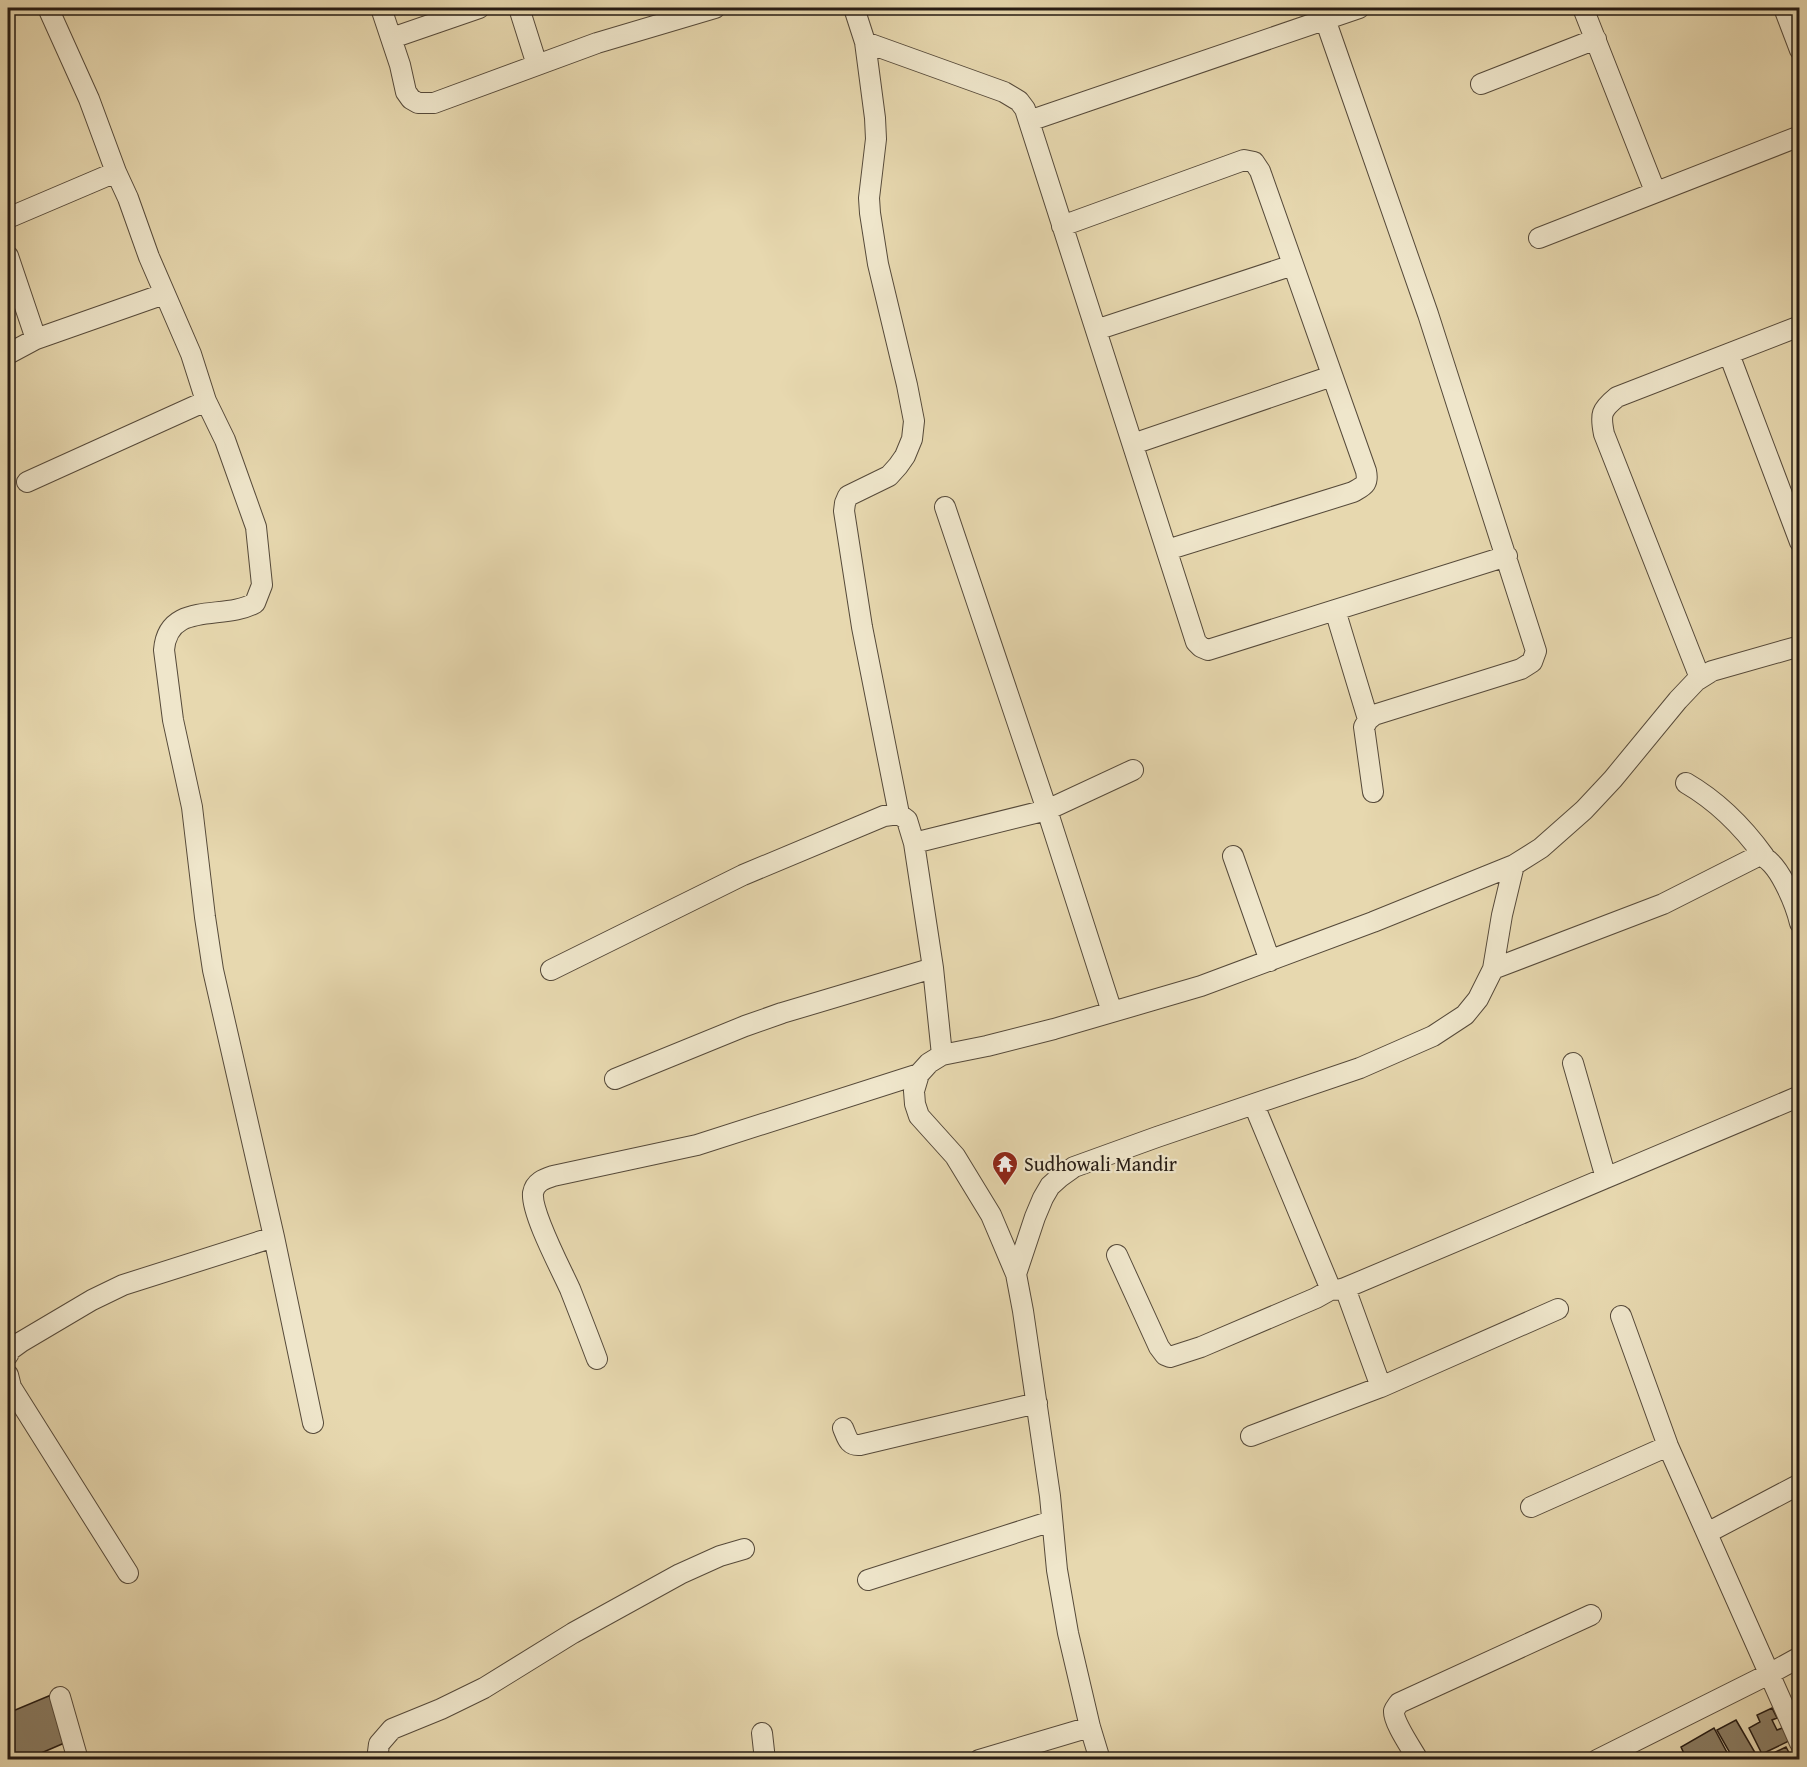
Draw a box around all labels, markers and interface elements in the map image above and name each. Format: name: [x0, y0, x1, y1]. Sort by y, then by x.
temple icon: Sudhowali Mandir: [990, 1149, 1020, 1187]
place label: Sudhowali Mandir: [1024, 1149, 1177, 1178]

